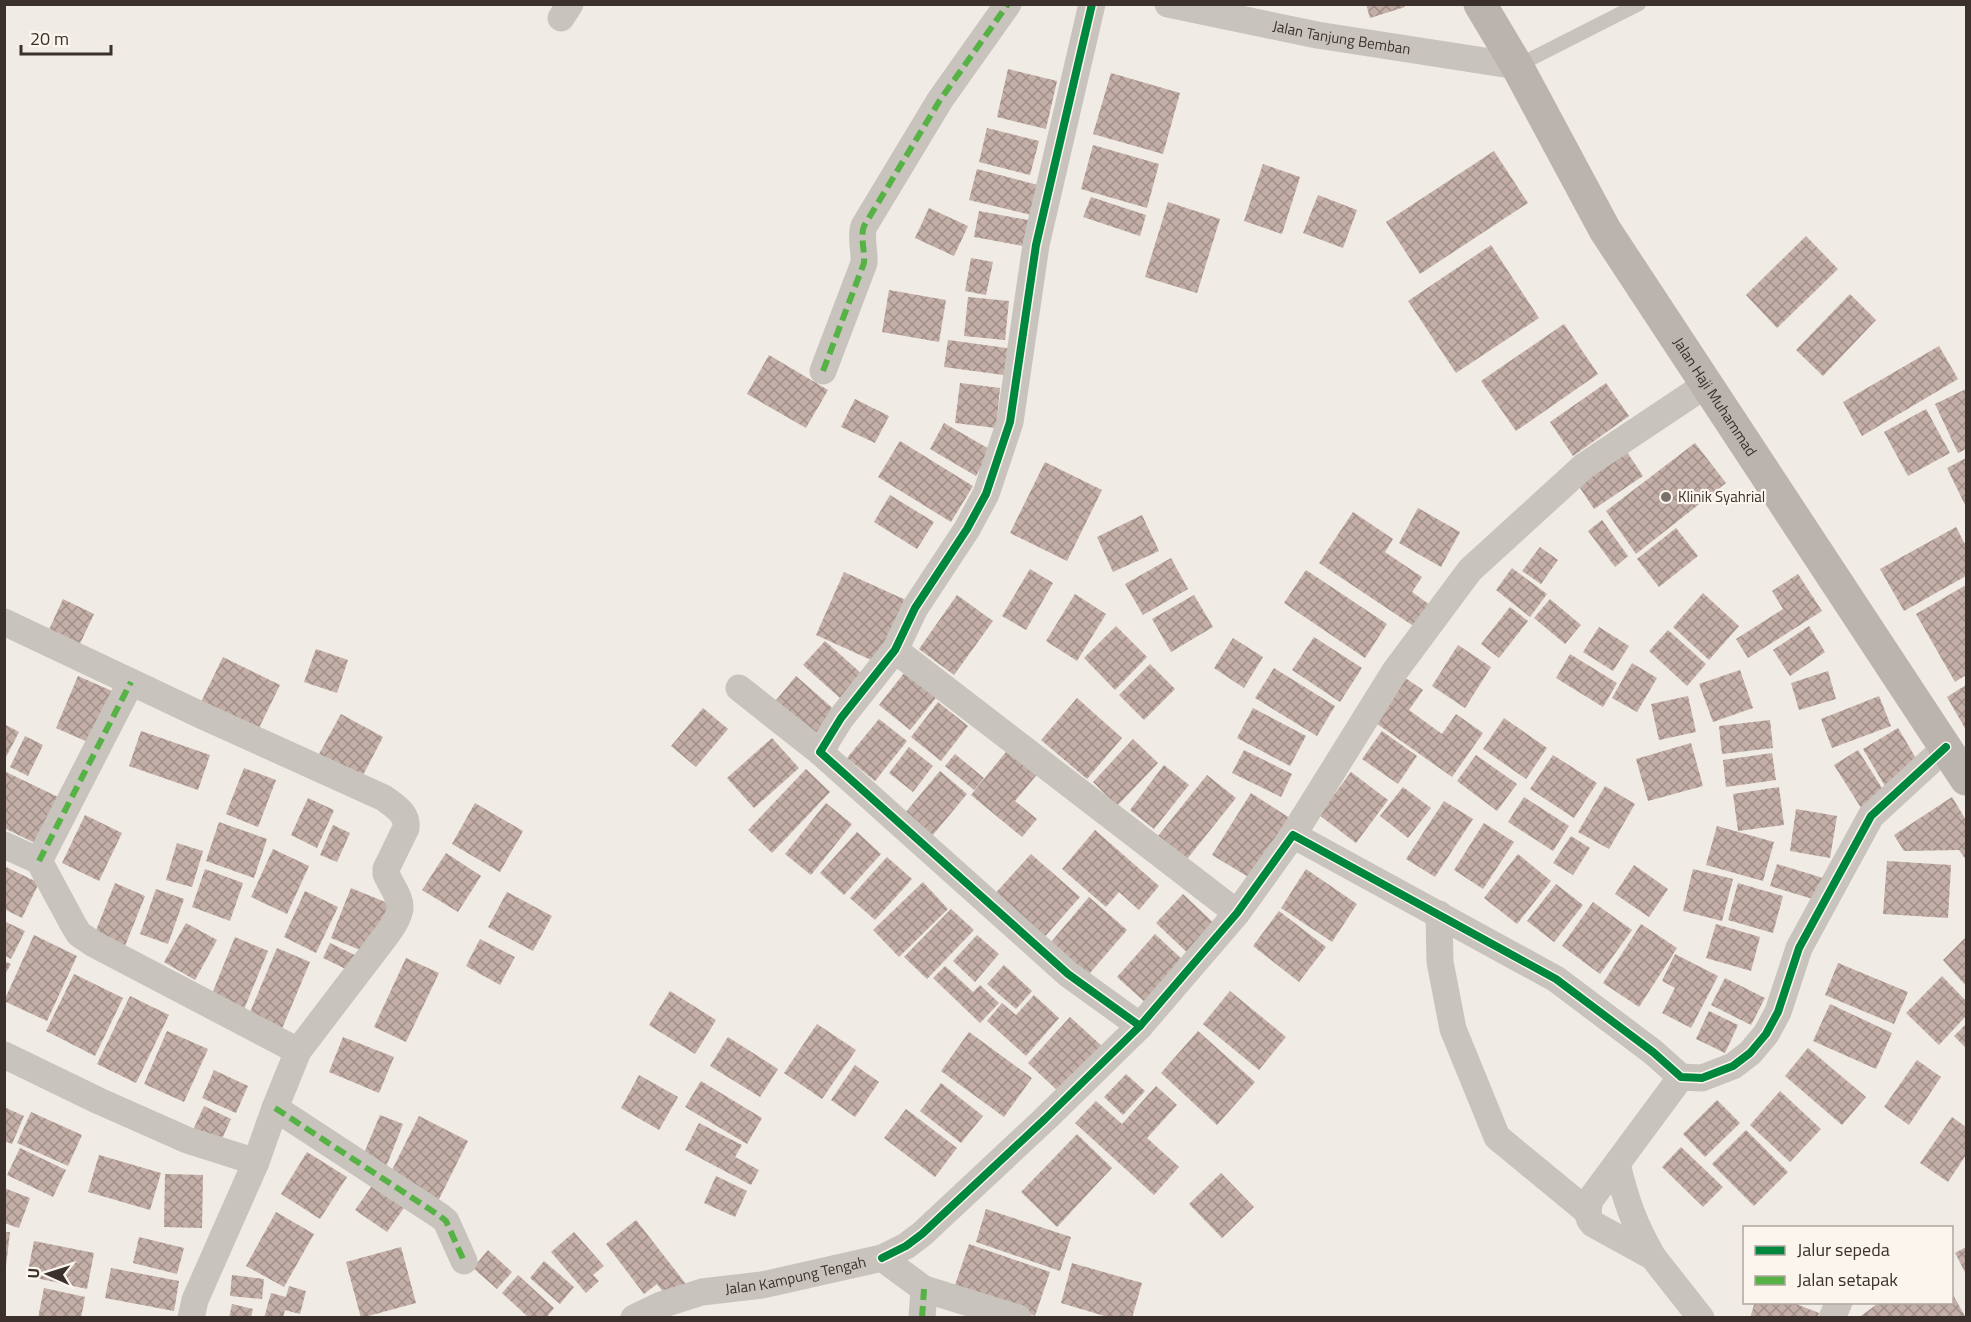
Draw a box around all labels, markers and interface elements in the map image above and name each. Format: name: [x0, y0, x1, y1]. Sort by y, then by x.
street label: Jalan Tanjung Bemban: [1271, 14, 1412, 60]
scale bar: [21, 18, 111, 56]
text: 20 m: [30, 25, 69, 52]
street label: Jalan Haji Muhammad: [1667, 332, 1763, 461]
place label: Klinik Syahrial: [1678, 485, 1765, 508]
marker: Klinik Syahrial: [1659, 490, 1673, 504]
legend: [1743, 1226, 1953, 1304]
text: Jalur sepeda: [1797, 1236, 1890, 1263]
north arrow: [18, 1244, 78, 1304]
street label: Jalan Kampung Tengah: [724, 1250, 868, 1300]
text: Jalan setapak: [1797, 1266, 1898, 1293]
text: U: [21, 1267, 45, 1279]

